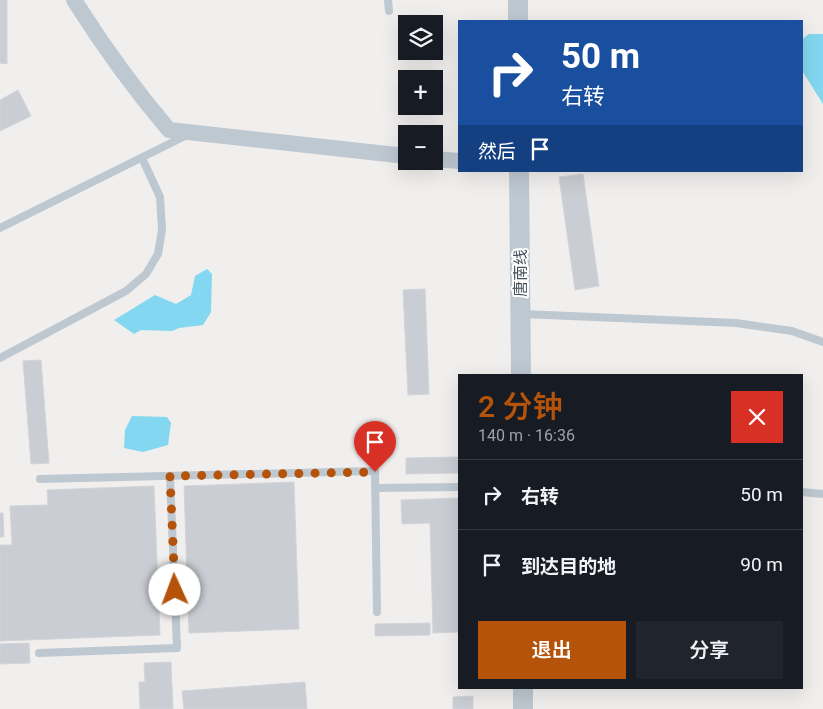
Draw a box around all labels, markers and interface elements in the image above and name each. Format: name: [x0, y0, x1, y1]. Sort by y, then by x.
map controls: [398, 15, 443, 170]
button: layers: [398, 15, 443, 60]
text: 50 m: [561, 36, 640, 77]
icon: right: [478, 40, 543, 105]
button: +: [398, 70, 443, 115]
text: 右转: [561, 84, 605, 109]
button: −: [398, 125, 443, 170]
icon: arrive: [526, 135, 554, 163]
text: 然后: [478, 140, 516, 163]
street label: 唐南线: [511, 249, 530, 297]
text: 2 分钟: [478, 389, 563, 424]
button: close: [731, 391, 783, 443]
pin: [354, 421, 396, 472]
text: 140 m · 16:36: [478, 426, 575, 445]
icon: arrive: [361, 428, 389, 456]
icon: right: [478, 481, 506, 509]
text: 50 m: [740, 483, 783, 506]
text: 右转: [521, 485, 559, 508]
icon: arrive: [478, 551, 506, 579]
text: 90 m: [740, 553, 783, 576]
text: 到达目的地: [521, 555, 616, 578]
position arrow: [148, 563, 200, 615]
button: 退出: [478, 621, 626, 679]
button: 分享: [636, 621, 783, 679]

